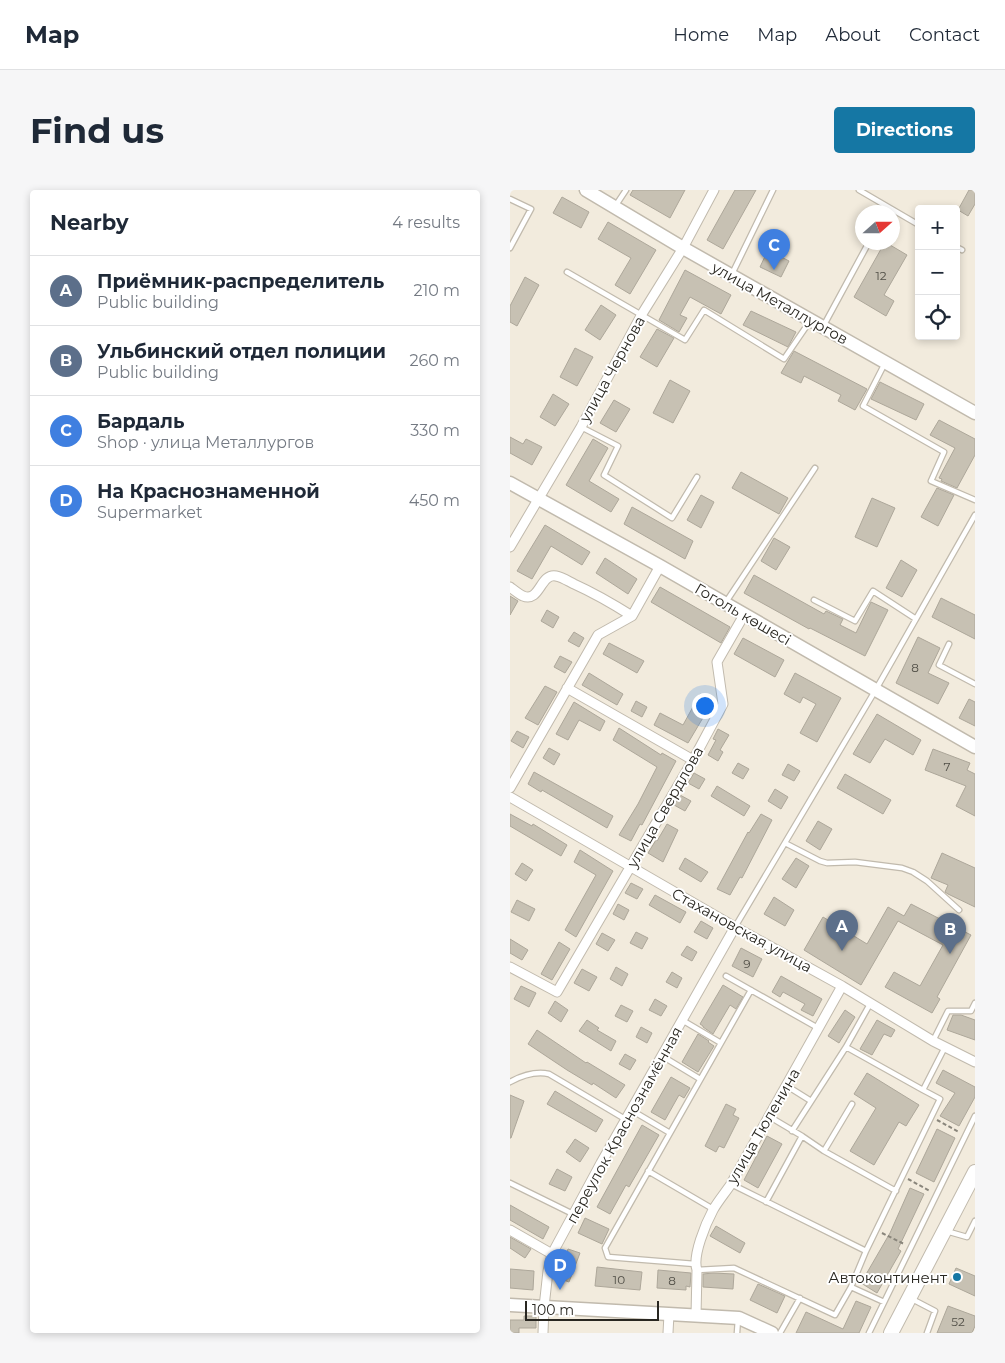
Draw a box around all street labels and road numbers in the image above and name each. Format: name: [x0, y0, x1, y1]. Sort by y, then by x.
street label: улица Металлургов: [708, 257, 852, 348]
street label: улица Чернова: [574, 313, 649, 426]
street label: Гоголь көшесі: [691, 579, 795, 649]
street label: улица Свердлова: [622, 743, 707, 872]
street label: Стахановская улица: [669, 884, 815, 976]
street label: переулок Краснознамённая: [562, 1023, 686, 1227]
street label: улица Тюленина: [722, 1065, 804, 1188]

